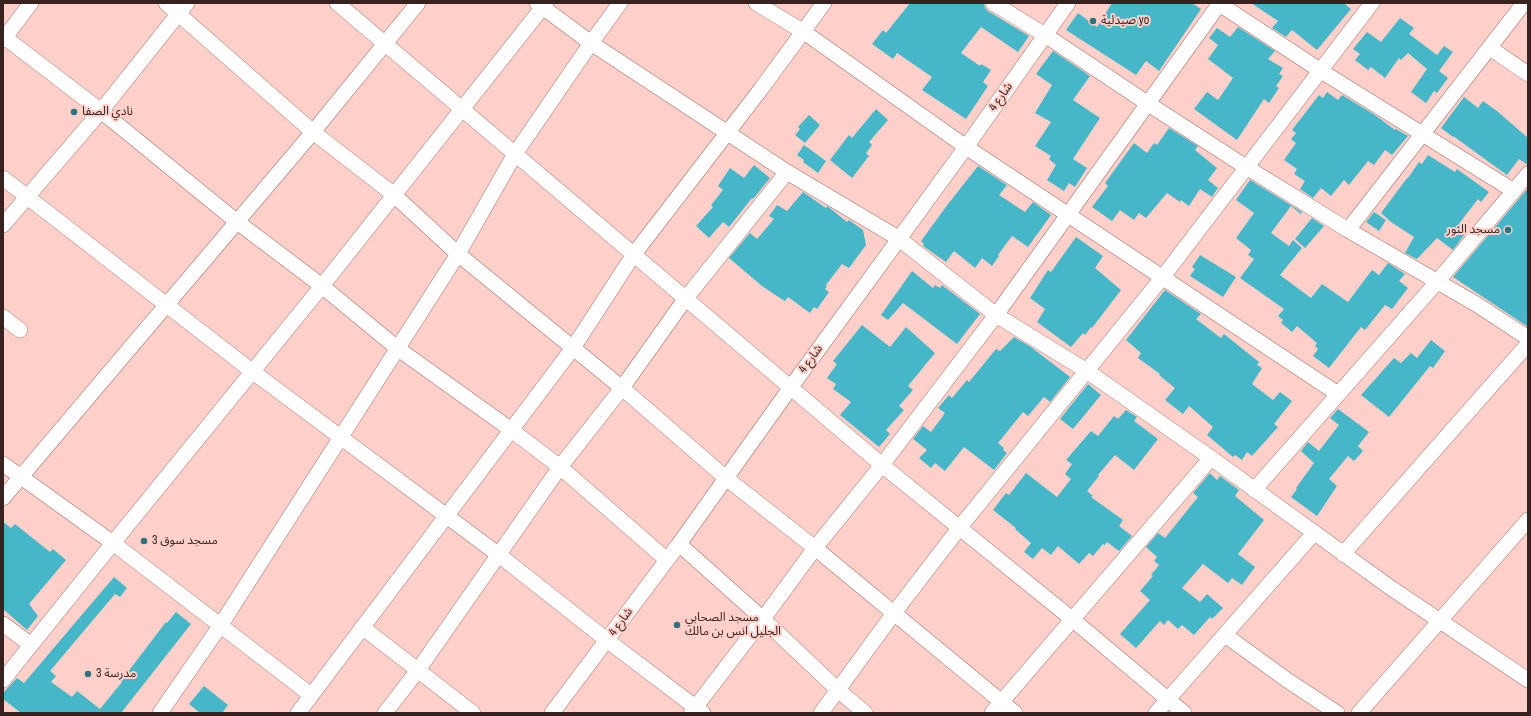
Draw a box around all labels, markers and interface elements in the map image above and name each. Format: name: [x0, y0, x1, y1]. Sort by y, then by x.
place label: صيدلية yo: [1101, 14, 1149, 28]
marker: صيدلية yo: [1088, 16, 1098, 26]
street label: شارع 4: [986, 80, 1016, 114]
place label: نادي الصفا: [82, 105, 133, 119]
marker: نادي الصفا: [69, 107, 79, 117]
place label: مسجد النور: [1447, 223, 1500, 237]
marker: مسجد النور: [1503, 225, 1513, 235]
street label: شارع 4: [796, 342, 826, 376]
place label: مسجد سوق 3: [152, 534, 218, 548]
marker: مسجد سوق 3: [139, 536, 149, 546]
street label: شارع 4: [606, 605, 636, 639]
place label: مسجد الصحابي الجليل انس بن مالك: [685, 611, 781, 639]
marker: مسجد الصحابي الجليل انس بن مالك: [672, 620, 682, 630]
place label: مدرسة 3: [96, 667, 136, 681]
marker: مدرسة 3: [83, 669, 93, 679]

